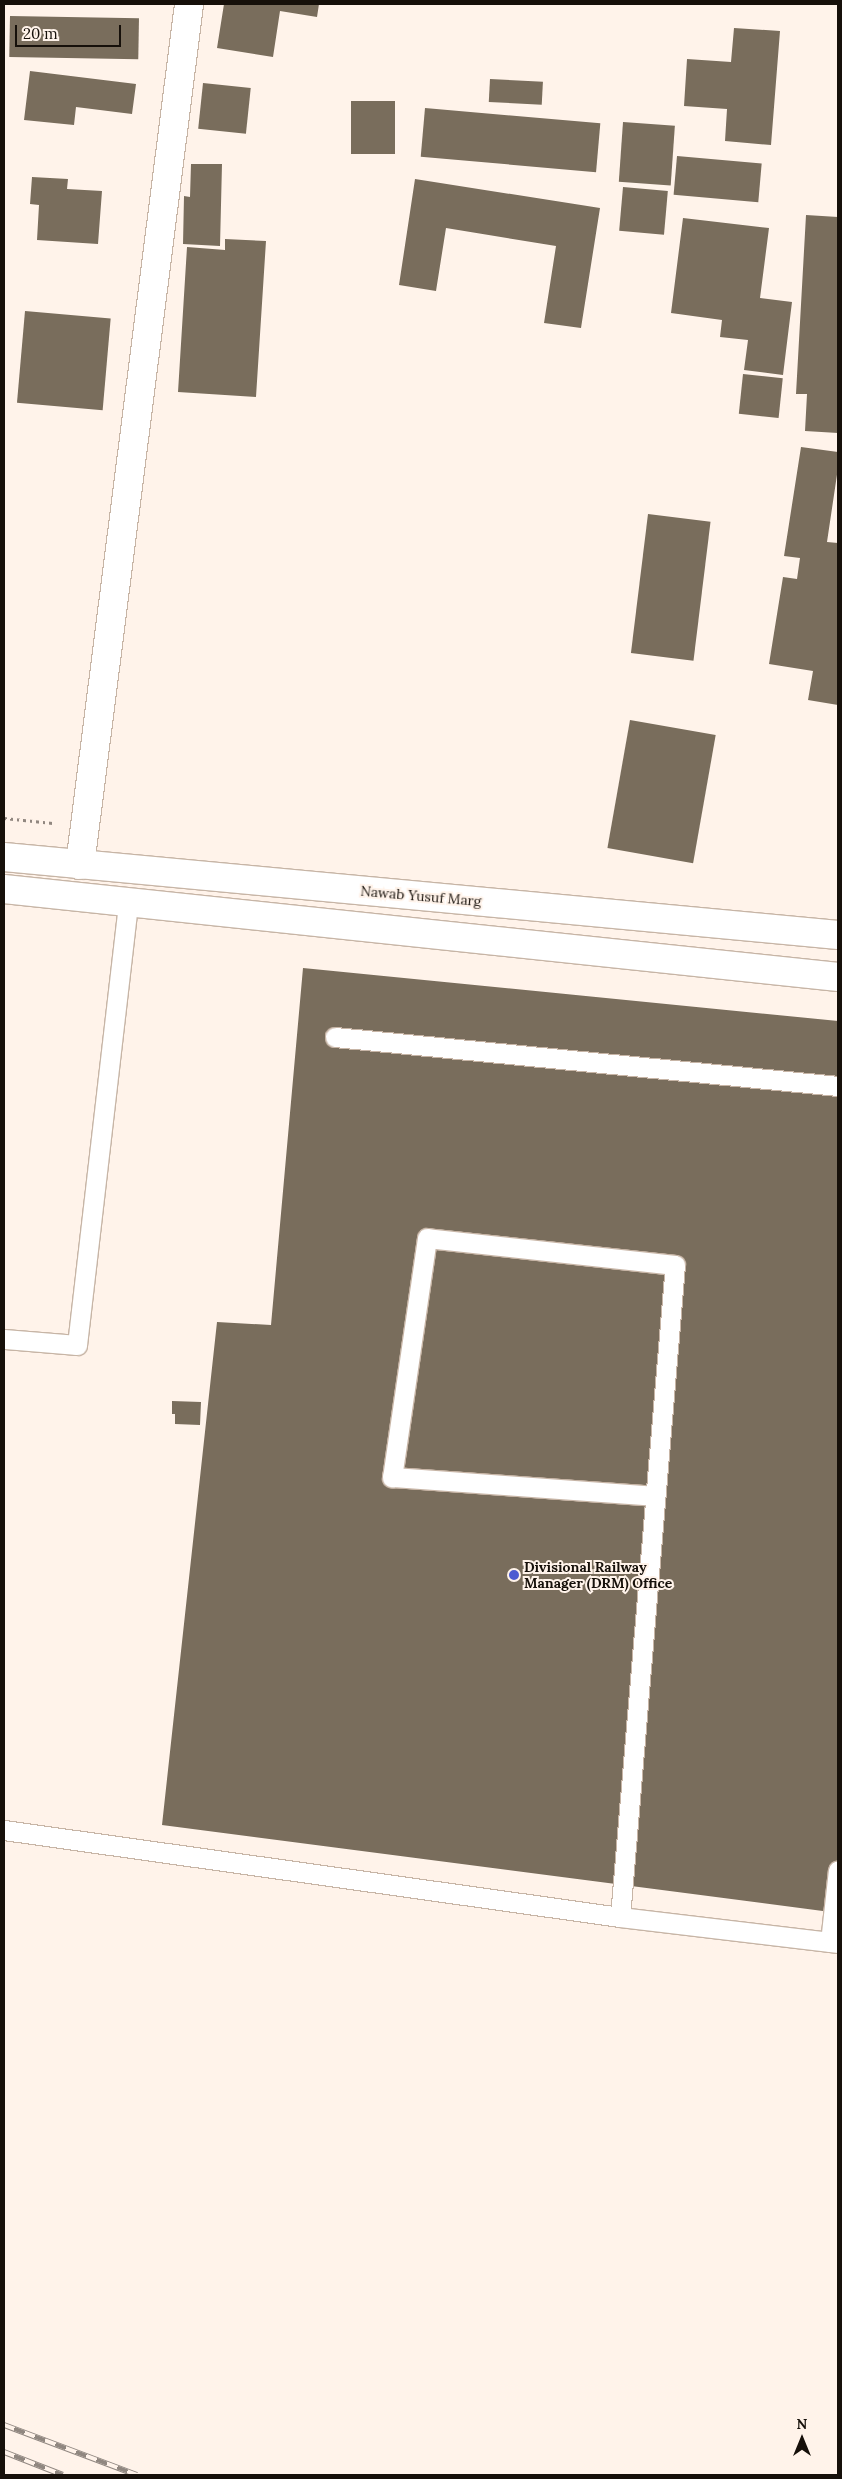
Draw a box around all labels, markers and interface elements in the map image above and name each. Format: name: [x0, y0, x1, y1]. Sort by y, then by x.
scale bar: [18, 15, 124, 47]
text: 20 m: [23, 24, 58, 43]
street label: Nawab Yusuf Marg: [360, 882, 482, 910]
place label: Divisional Railway Manager (DRM) Office: [524, 1559, 672, 1591]
marker: Divisional Railway Manager (DRM) Office: [508, 1569, 520, 1581]
north arrow: [777, 2414, 827, 2464]
text: N: [797, 2415, 807, 2433]

